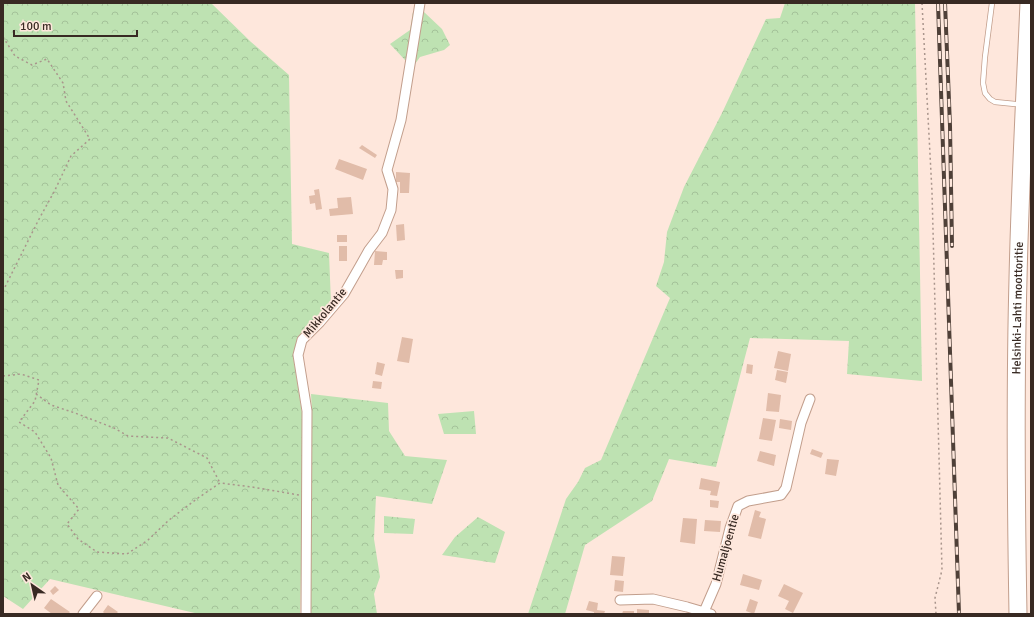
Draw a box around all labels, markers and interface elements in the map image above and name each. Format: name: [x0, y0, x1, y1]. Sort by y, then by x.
scale bar: [14, 12, 137, 38]
text: 100 m: [20, 19, 52, 34]
street label: Helsinki-Lahti moottoritie: [1009, 241, 1026, 375]
street label: Mikkolantie: [300, 285, 350, 341]
street label: Humaljoentie: [709, 513, 743, 583]
north arrow: [12, 565, 52, 605]
text: N: [20, 570, 33, 585]

